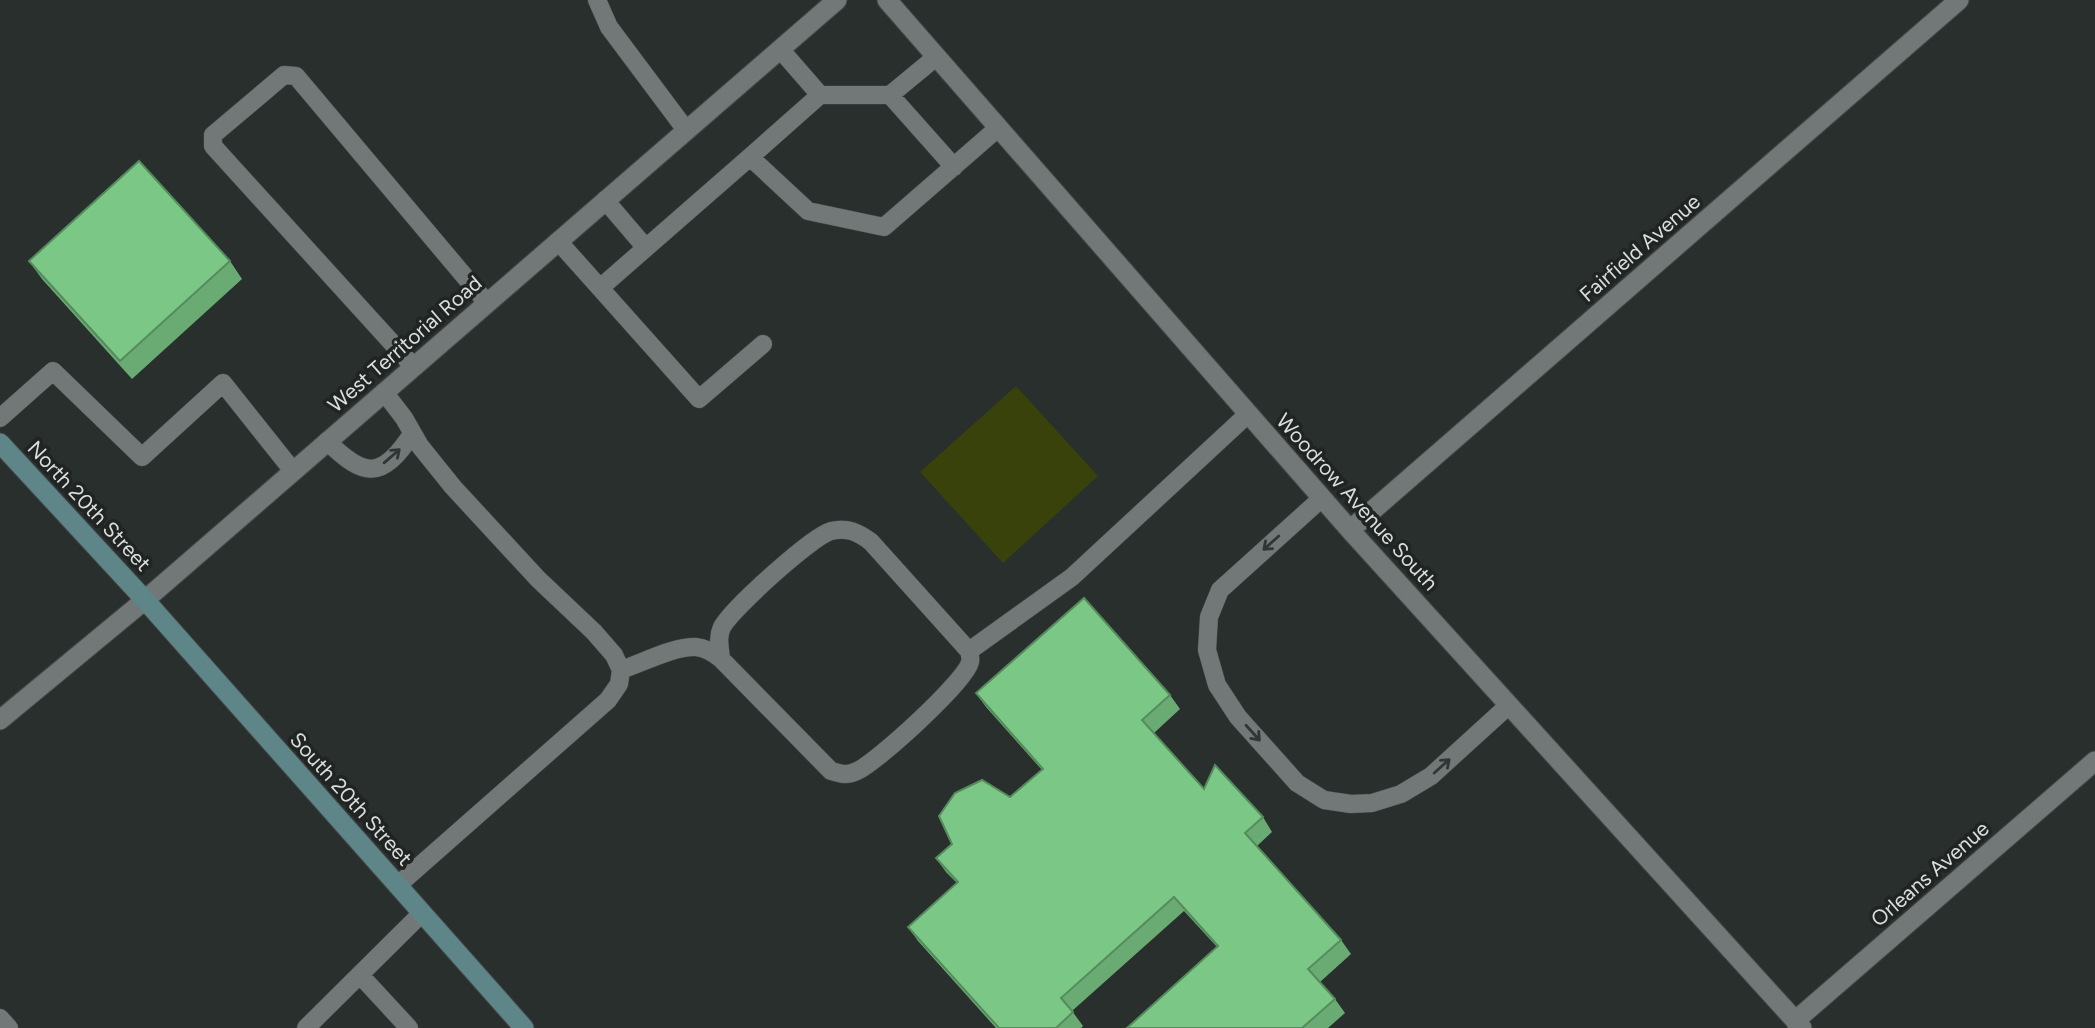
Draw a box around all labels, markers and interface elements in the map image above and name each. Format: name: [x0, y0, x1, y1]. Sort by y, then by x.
street label: Fairfield Avenue: [1574, 189, 1705, 307]
street label: West Territorial Road: [323, 270, 487, 417]
street label: Woodrow Avenue South: [1271, 408, 1443, 595]
street label: North 20th Street: [23, 435, 156, 576]
one-way arrow: [383, 449, 401, 464]
one-way arrow: [1262, 535, 1280, 551]
one-way arrow: [1244, 724, 1261, 741]
street label: South 20th Street: [285, 727, 418, 870]
one-way arrow: [1433, 758, 1451, 774]
street label: Orleans Avenue: [1866, 816, 1994, 932]

